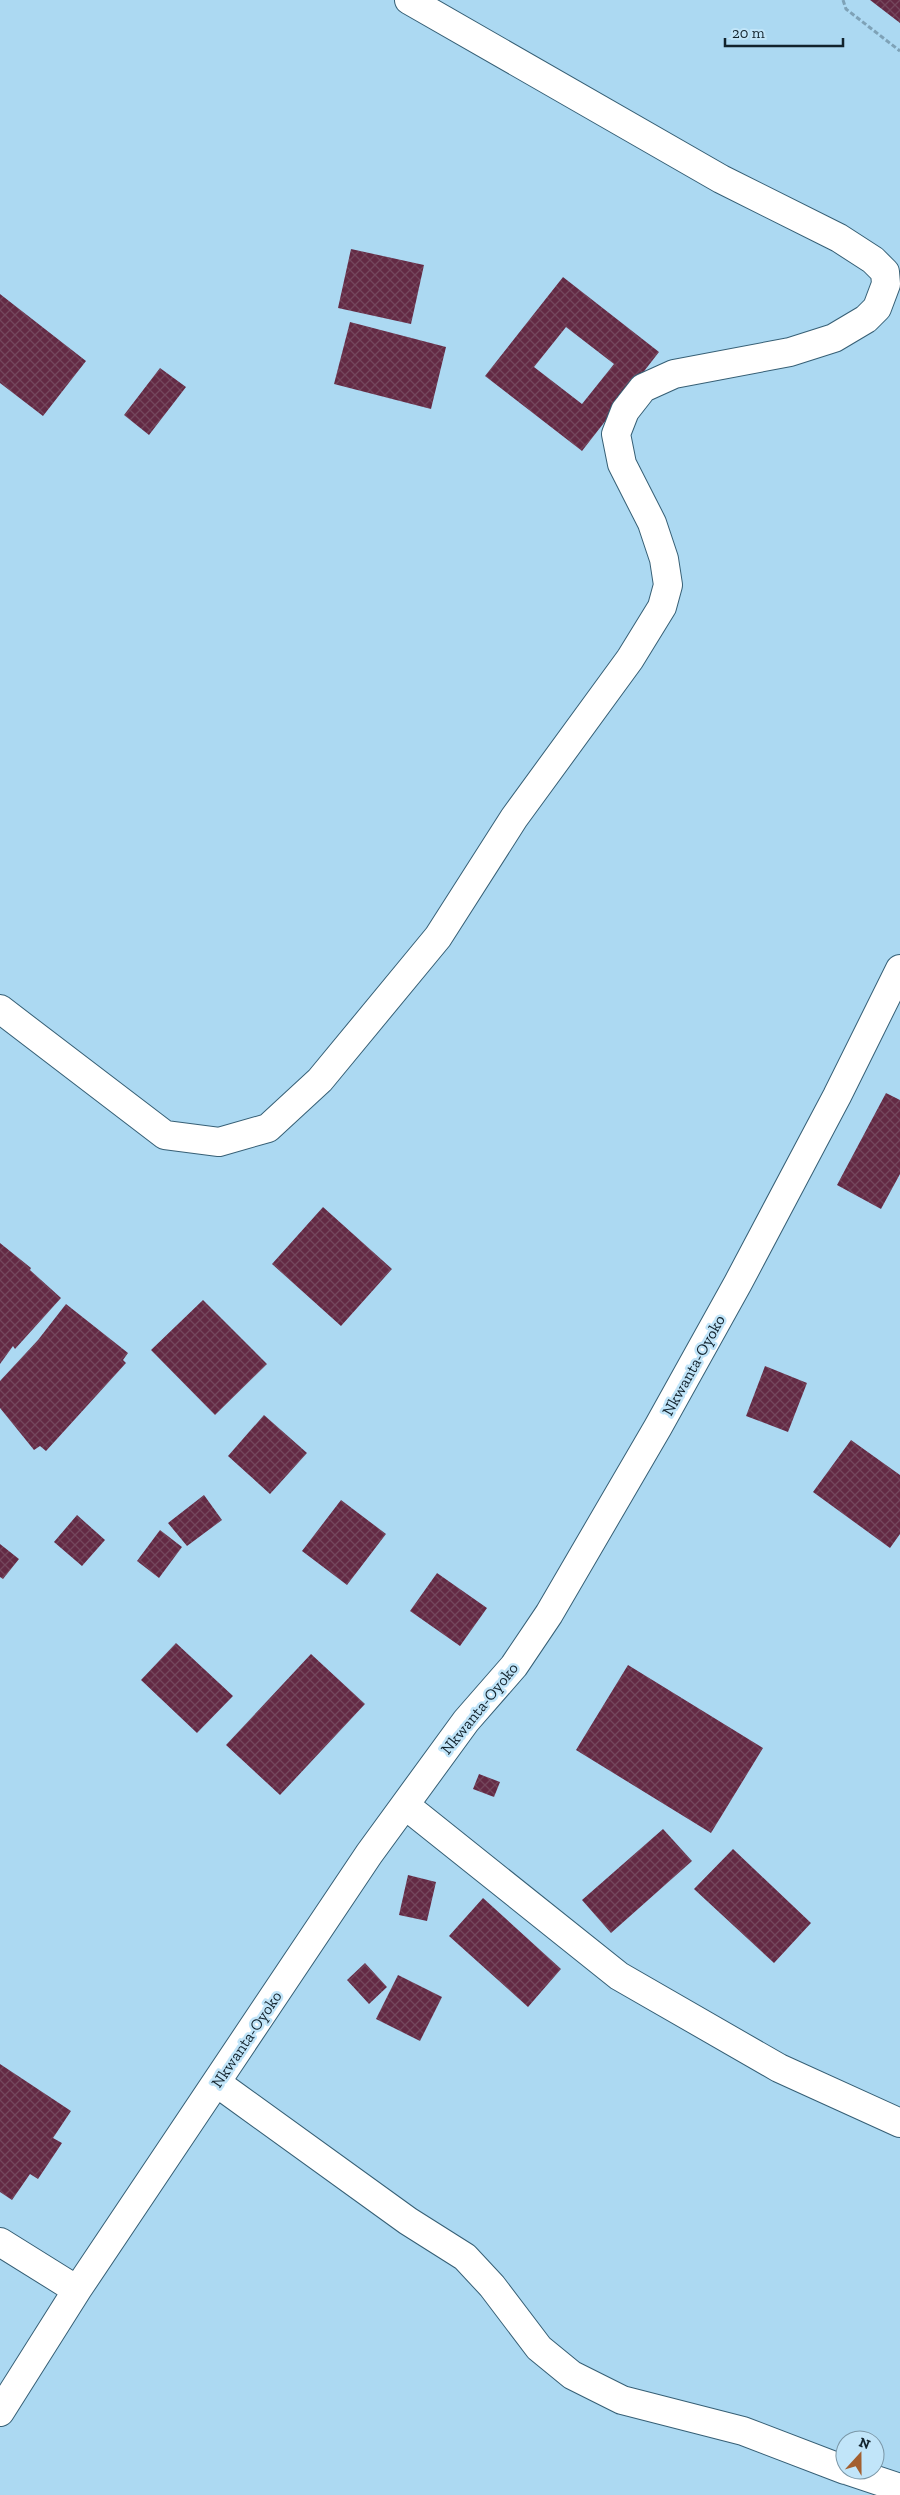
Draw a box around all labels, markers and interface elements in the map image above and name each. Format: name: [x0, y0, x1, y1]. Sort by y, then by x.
scale bar: [725, 15, 842, 47]
text: 20 m: [732, 24, 765, 42]
street label: Nkwanta-Oyoko: [658, 1311, 729, 1419]
street label: Nkwanta-Oyoko: [437, 1659, 522, 1758]
street label: Nkwanta-Oyoko: [207, 1987, 286, 2091]
north arrow: [835, 2430, 885, 2480]
text: N: [856, 2433, 873, 2453]

